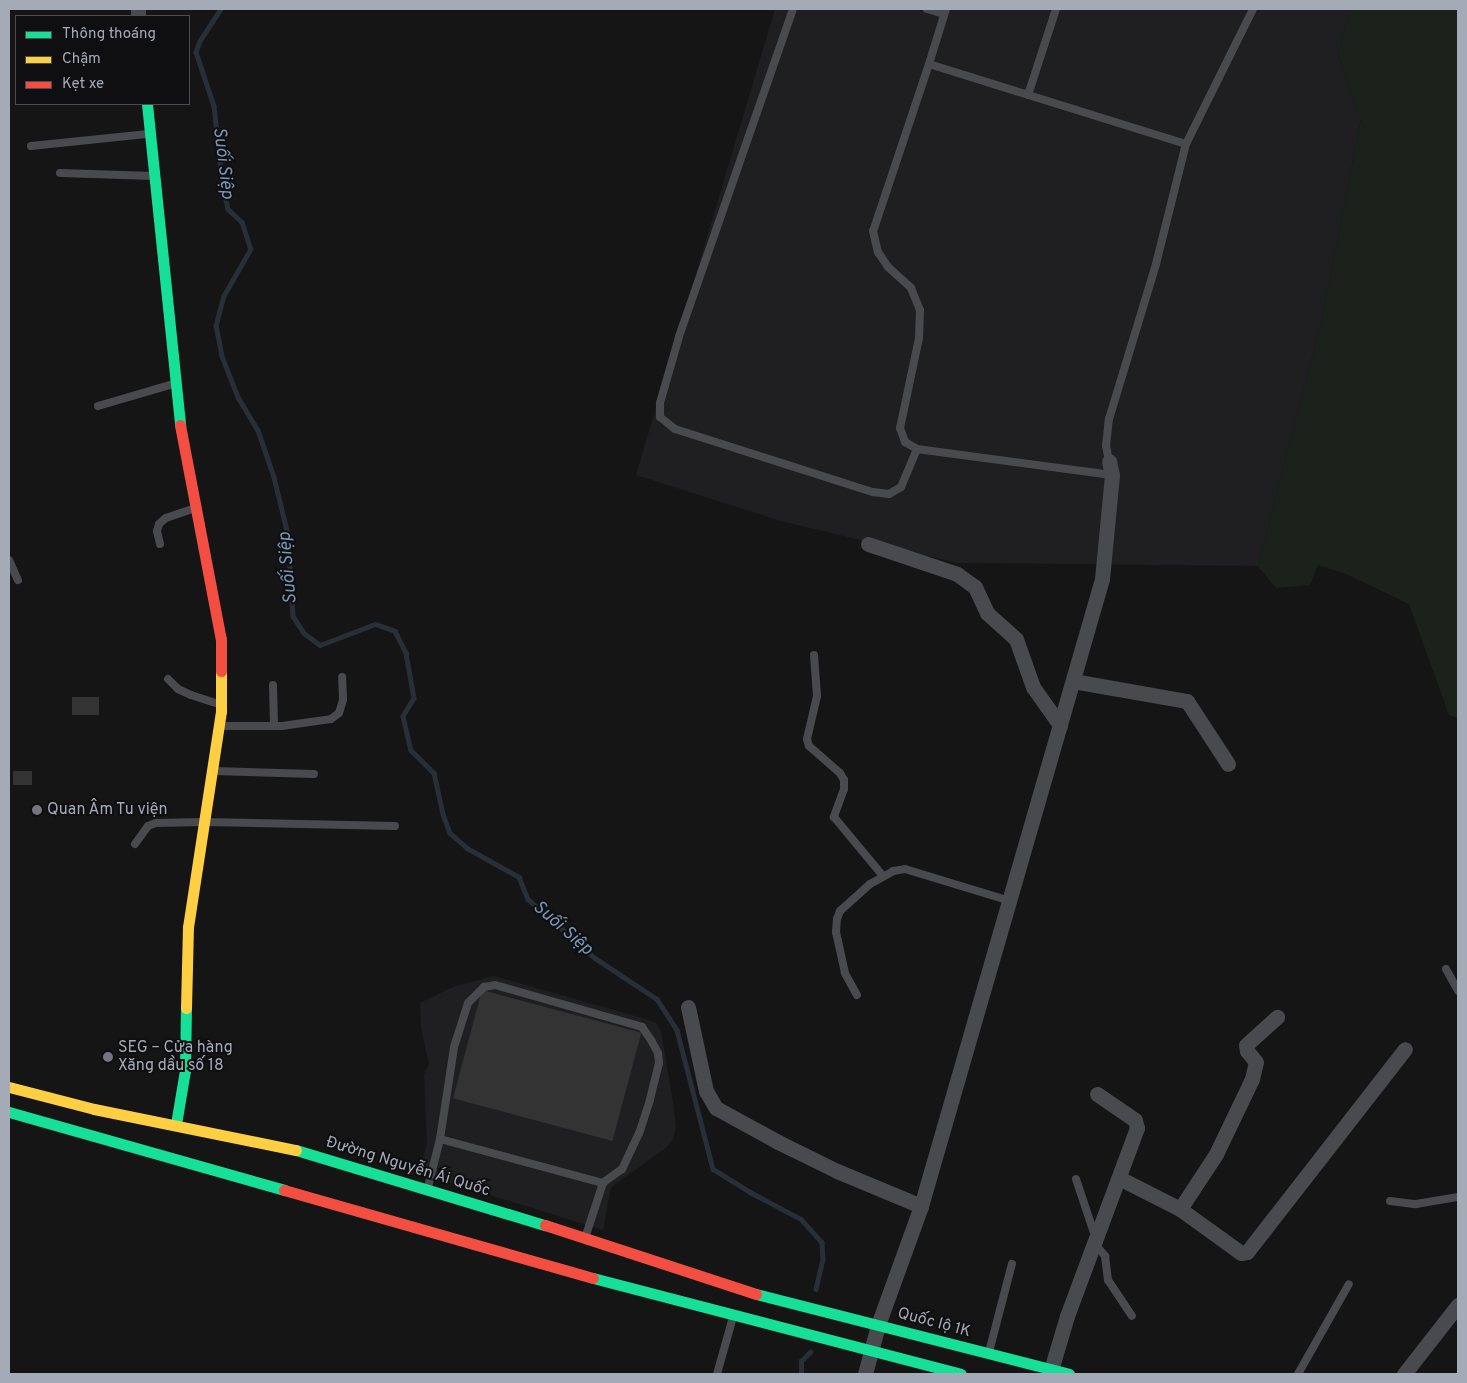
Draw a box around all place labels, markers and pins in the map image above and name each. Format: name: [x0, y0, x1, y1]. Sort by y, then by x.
place label: Quan Âm Tu viện: [47, 800, 169, 820]
marker: Quan Âm Tu viện: [31, 804, 43, 816]
place label: SEG – Cửa hàng Xăng dầu số 18: [118, 1038, 233, 1076]
marker: SEG – Cửa hàng Xăng dầu số 18: [102, 1051, 114, 1063]

